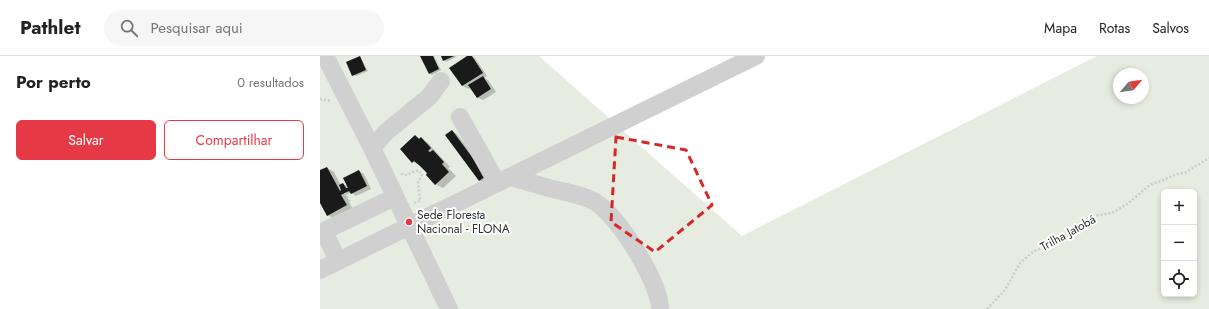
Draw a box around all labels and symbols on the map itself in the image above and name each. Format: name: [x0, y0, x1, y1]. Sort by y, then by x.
north arrow: [1113, 68, 1149, 104]
place label: Sede Floresta Nacional - FLONA: [417, 206, 510, 238]
street label: Trilha Jatobá: [1037, 210, 1099, 256]
marker: Sede Floresta Nacional - FLONA: [404, 217, 414, 227]

